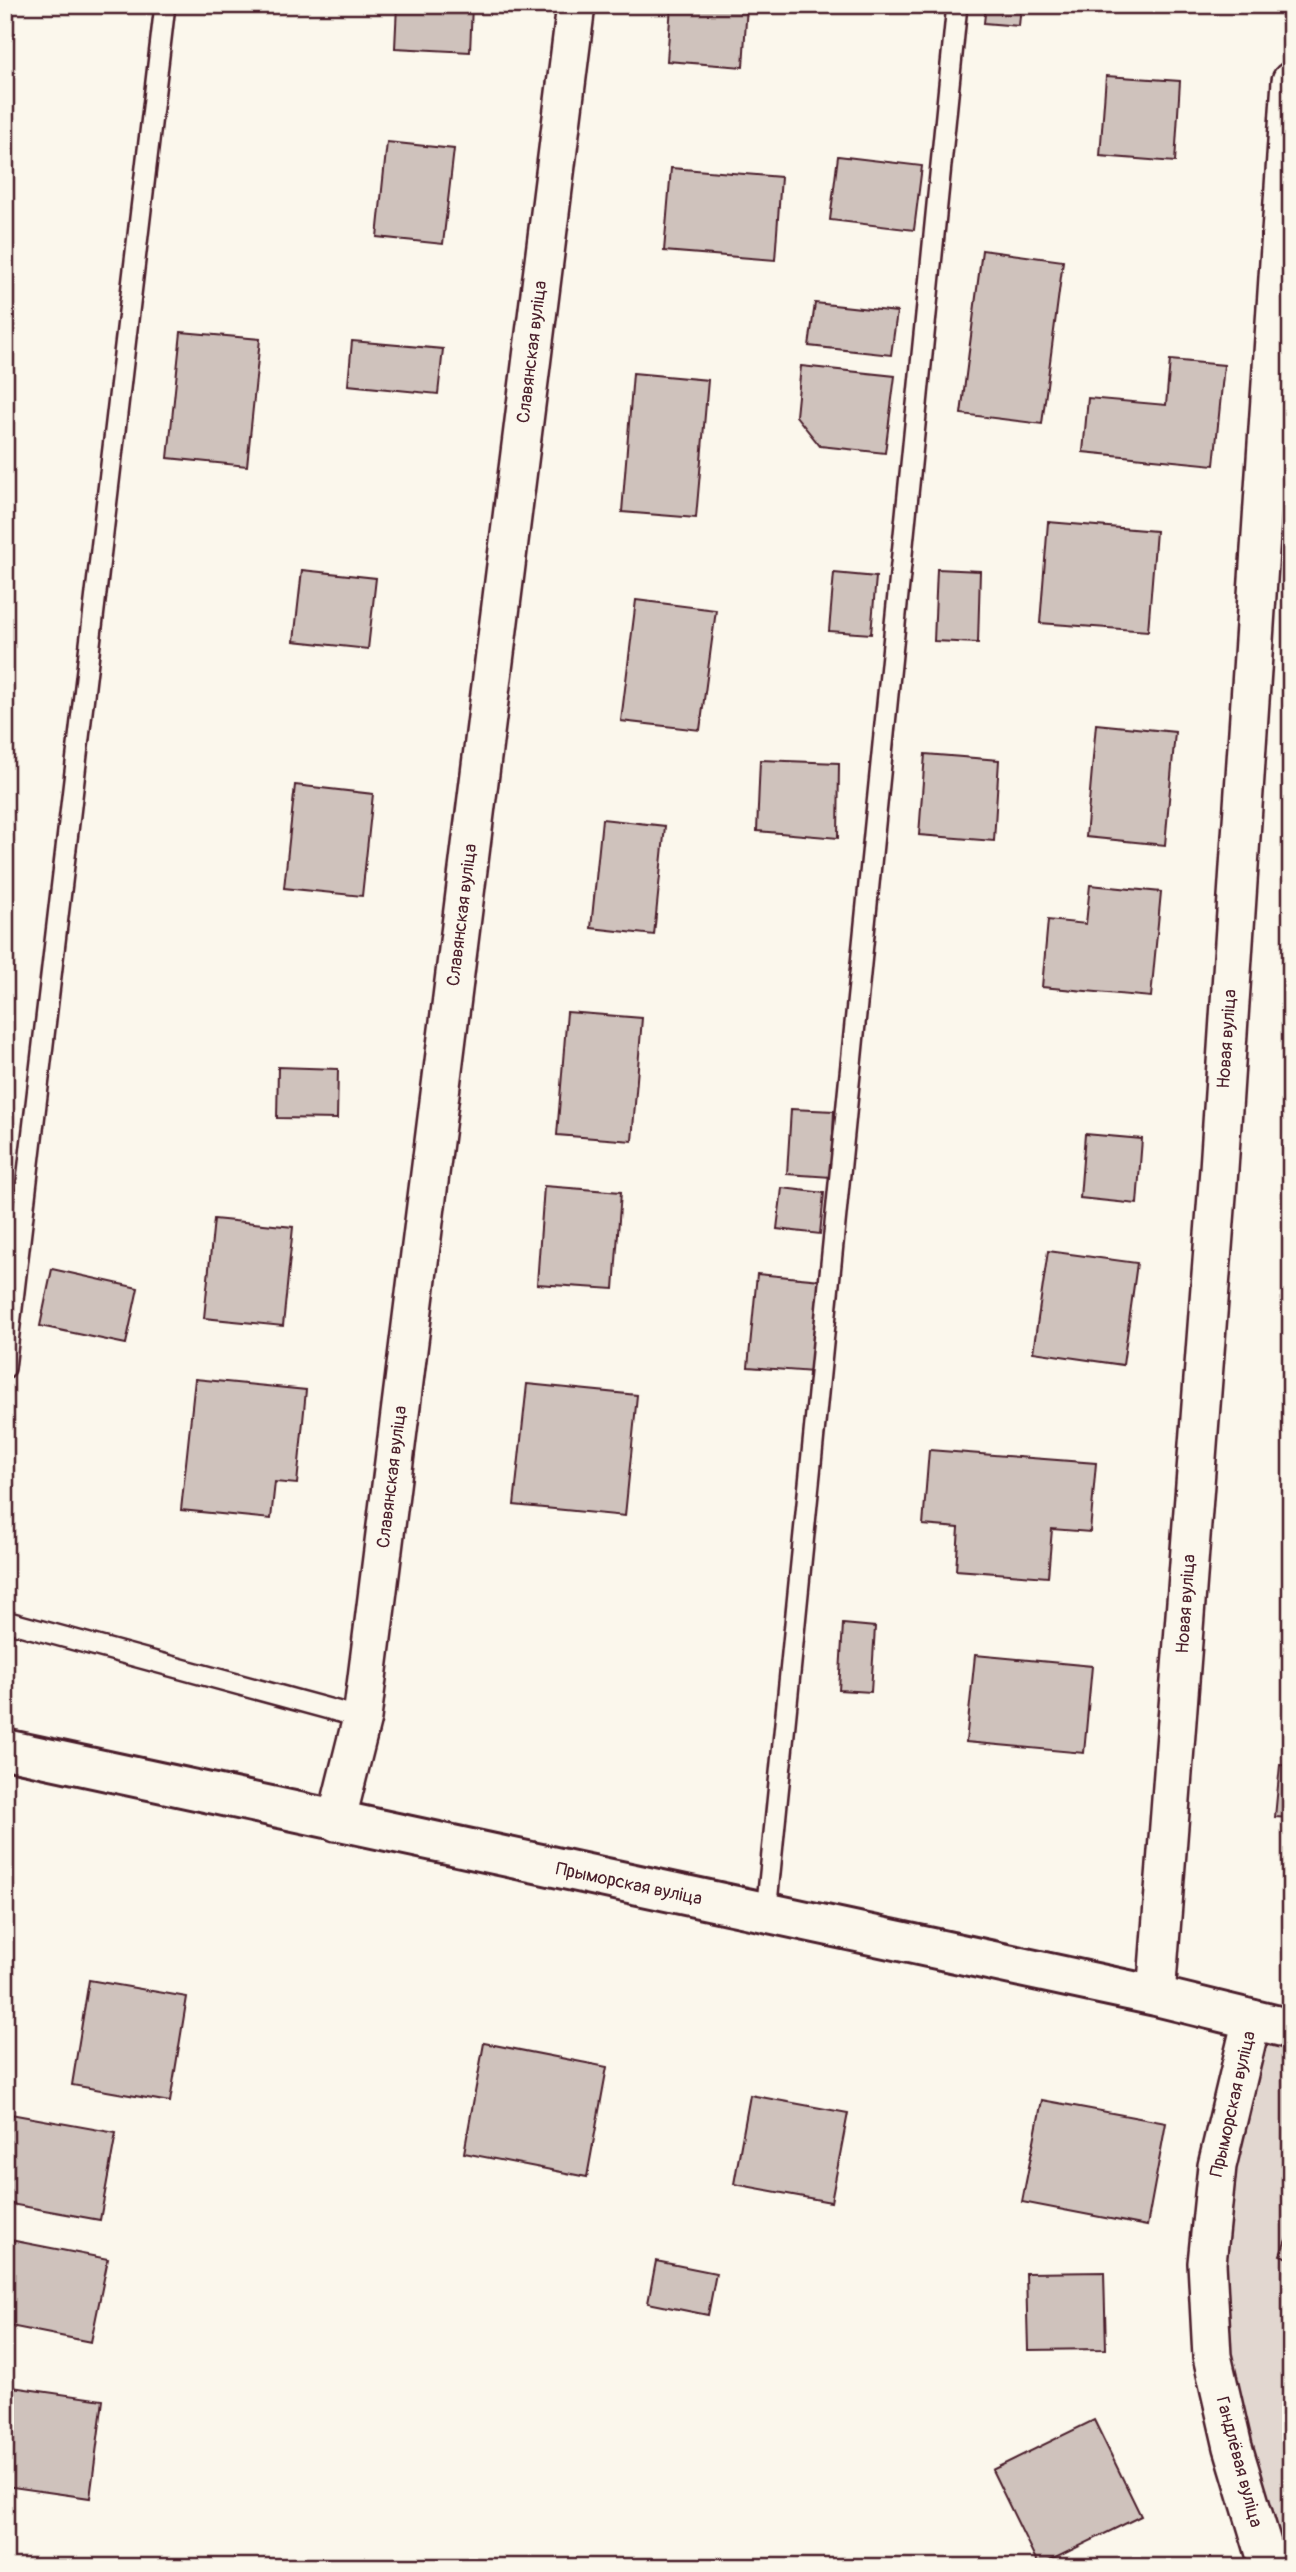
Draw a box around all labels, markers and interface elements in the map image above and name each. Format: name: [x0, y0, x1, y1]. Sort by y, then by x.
street label: Славянская вуліца: [512, 279, 552, 425]
street label: Славянская вуліца: [442, 842, 482, 988]
street label: Новая вуліца: [1212, 989, 1242, 1089]
street label: Славянская вуліца: [372, 1404, 412, 1550]
street label: Новая вуліца: [1171, 1554, 1201, 1654]
street label: Прыморская вуліца: [554, 1857, 704, 1911]
street label: Прыморская вуліца: [1205, 2029, 1261, 2179]
street label: Гандлёвая вуліца: [1210, 2394, 1268, 2530]

